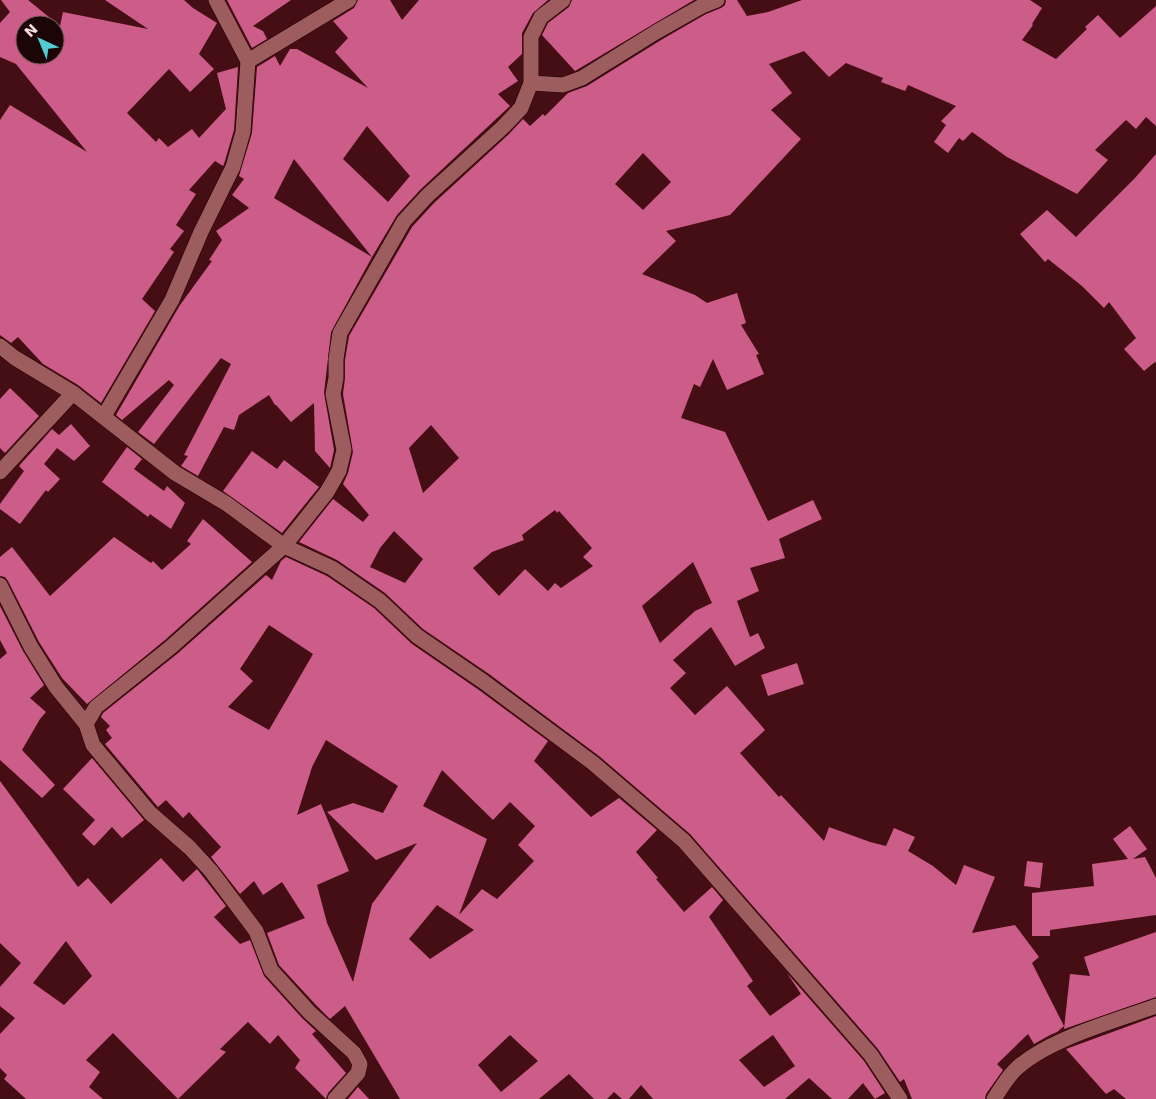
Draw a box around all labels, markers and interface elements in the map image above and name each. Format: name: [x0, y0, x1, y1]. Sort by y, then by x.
north arrow: [15, 15, 65, 65]
text: N: [21, 21, 41, 40]

